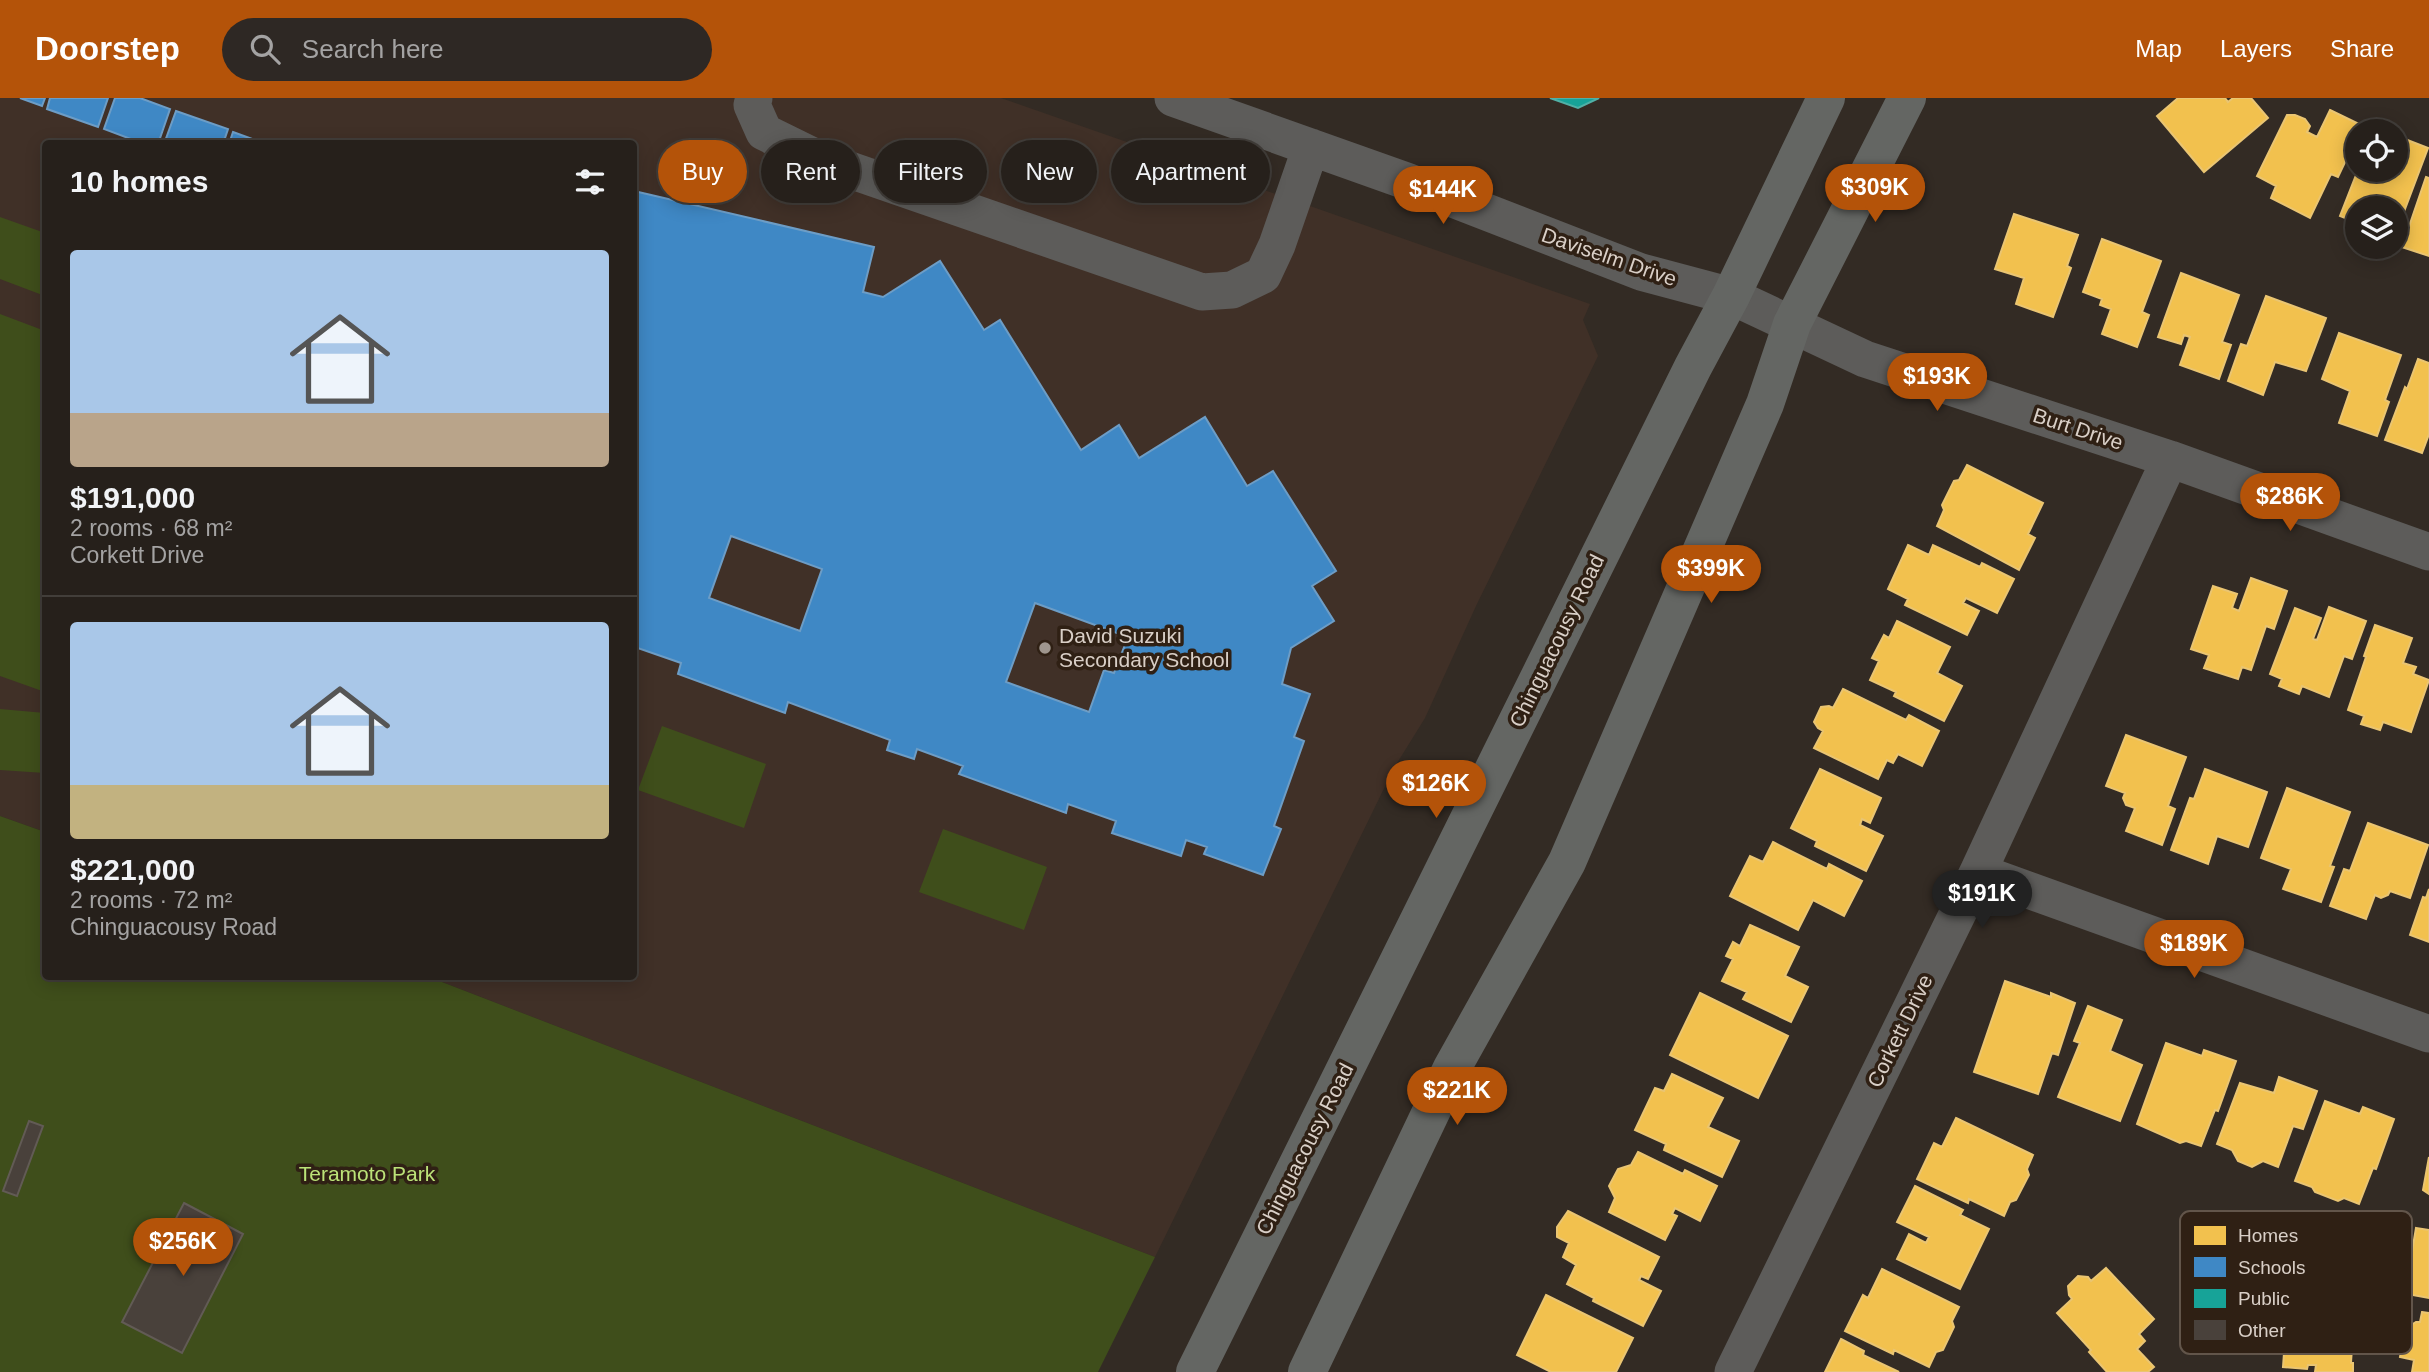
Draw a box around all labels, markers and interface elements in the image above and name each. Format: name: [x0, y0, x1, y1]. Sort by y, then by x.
search box: [222, 18, 712, 81]
text: Doorstep: [35, 30, 180, 67]
icon: search: [246, 30, 284, 68]
text: Search here: [302, 34, 444, 64]
text: Map: [2135, 35, 2182, 62]
text: Layers: [2220, 35, 2292, 62]
text: Share: [2330, 35, 2394, 62]
map controls: [2345, 119, 2408, 259]
button: locate: [2345, 119, 2408, 182]
chip: Buy: [658, 140, 747, 203]
chip: Rent: [761, 140, 860, 203]
chip: Filters: [874, 140, 987, 203]
chip: New: [1001, 140, 1097, 203]
chip: Apartment: [1111, 140, 1270, 203]
icon: filters: [571, 163, 609, 201]
pin: $309K: [1826, 164, 1924, 224]
text: 10 homes: [70, 165, 208, 198]
pin: $144K: [1394, 166, 1492, 226]
text: $309K: [1841, 174, 1909, 200]
text: $144K: [1409, 176, 1477, 202]
button: layers: [2345, 196, 2408, 259]
street label: Daviselm Drive: [1539, 223, 1680, 290]
icon: home: [277, 296, 403, 422]
pin: $193K: [1888, 354, 1986, 413]
text: $193K: [1903, 363, 1971, 389]
street label: Burt Drive: [2030, 403, 2126, 454]
pin: $286K: [2241, 474, 2339, 533]
text: $191,000: [70, 481, 195, 514]
text: $286K: [2256, 483, 2324, 509]
text: 2 rooms · 68 m²: [70, 515, 232, 541]
text: Corkett Drive: [70, 542, 204, 568]
pin: $399K: [1662, 546, 1760, 605]
street label: Chinguacousy Road: [1505, 551, 1608, 731]
text: $399K: [1677, 555, 1745, 581]
place label: David Suzuki Secondary School: [1059, 624, 1229, 671]
marker: David Suzuki Secondary School: [1037, 640, 1053, 656]
icon: home: [277, 668, 403, 794]
pin: $126K: [1387, 760, 1485, 820]
text: $126K: [1402, 770, 1470, 796]
text: $221,000: [70, 853, 195, 886]
pin: $191K: [1933, 870, 2031, 930]
text: $191K: [1948, 880, 2016, 906]
text: 2 rooms · 72 m²: [70, 887, 232, 913]
text: Chinguacousy Road: [70, 914, 277, 940]
pin: $189K: [2145, 920, 2243, 980]
text: $189K: [2160, 930, 2228, 956]
street label: Corkett Drive: [1862, 971, 1937, 1091]
street label: Chinguacousy Road: [1251, 1059, 1358, 1238]
pin: $221K: [1408, 1068, 1506, 1127]
text: $221K: [1423, 1077, 1491, 1103]
park label: Teramoto Park: [299, 1162, 436, 1185]
legend: [2180, 1211, 2412, 1354]
pin: $256K: [134, 1218, 232, 1278]
text: Homes: [2238, 1225, 2298, 1246]
text: $256K: [149, 1228, 217, 1254]
text: Schools: [2238, 1257, 2306, 1278]
text: Public: [2238, 1288, 2290, 1309]
text: Other: [2238, 1320, 2286, 1341]

